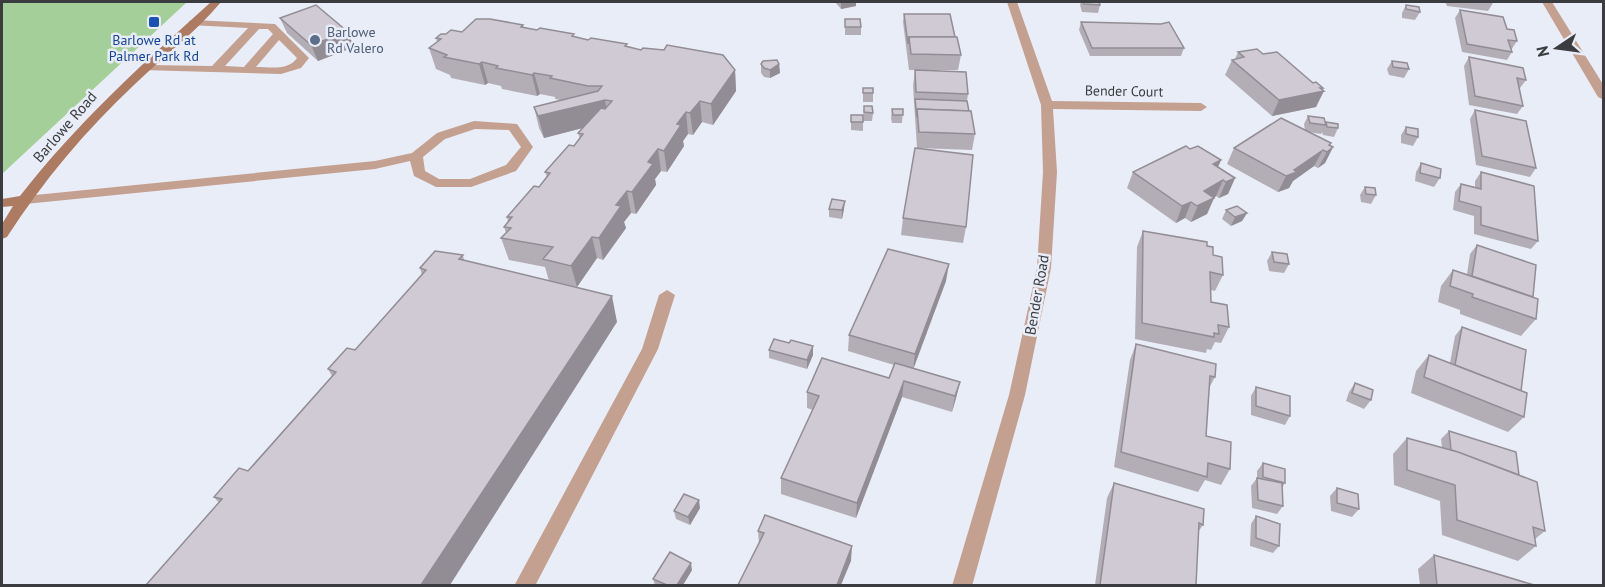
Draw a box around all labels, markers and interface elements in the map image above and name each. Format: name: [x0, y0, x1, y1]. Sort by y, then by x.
marker: Barlowe Rd at Palmer Park Rd: [147, 15, 161, 29]
north arrow: [1527, 18, 1587, 78]
place label: Barlowe Rd Valero: [327, 23, 384, 57]
place label: Barlowe Rd at Palmer Park Rd: [109, 31, 199, 65]
marker: Barlowe Rd Valero: [308, 33, 322, 47]
text: N: [1531, 44, 1553, 59]
street label: Bender Court: [1085, 81, 1164, 101]
street label: Barlowe Road: [29, 87, 101, 166]
street label: Bender Road: [1020, 253, 1053, 337]

